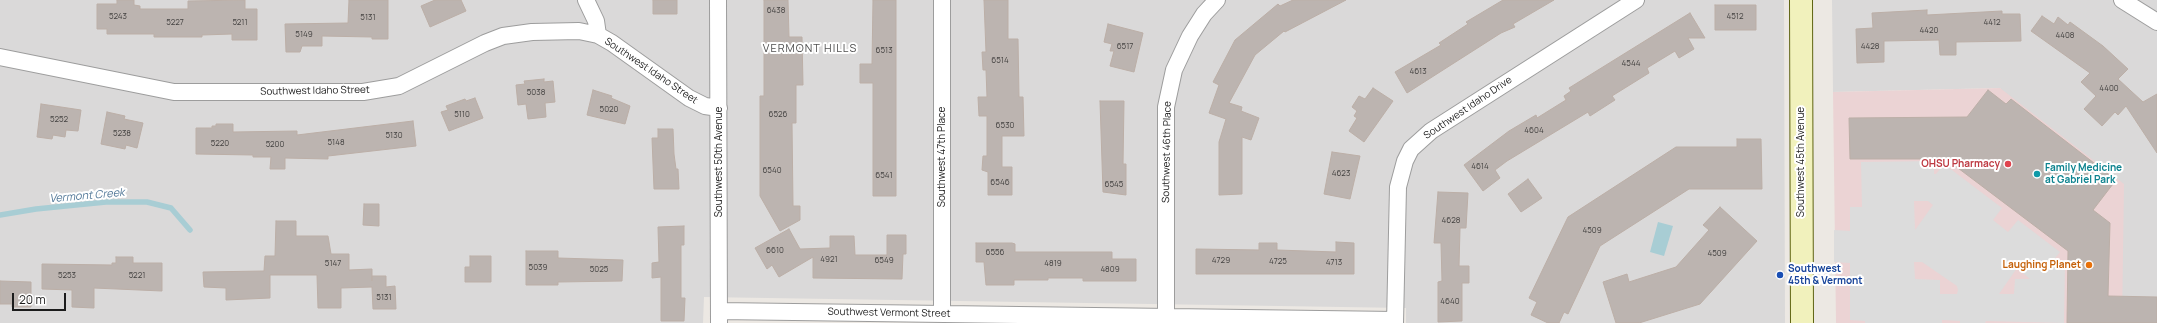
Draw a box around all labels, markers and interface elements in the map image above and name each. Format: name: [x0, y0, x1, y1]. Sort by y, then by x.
house number: 6438: [767, 6, 785, 16]
house number: 5243: [109, 12, 127, 22]
house number: 4512: [1726, 12, 1744, 22]
house number: 5131: [360, 13, 376, 23]
house number: 5227: [166, 18, 184, 28]
house number: 5211: [232, 18, 248, 28]
house number: 4412: [1983, 18, 2001, 28]
house number: 4420: [1920, 26, 1938, 36]
house number: 5149: [295, 30, 313, 40]
house number: 4408: [2055, 31, 2075, 41]
street label: Southwest Idaho Street: [602, 35, 700, 107]
district label: VERMONT HILLS: [763, 42, 857, 56]
house number: 6517: [1117, 42, 1133, 52]
house number: 4428: [1861, 42, 1879, 52]
house number: 6513: [875, 46, 893, 56]
house number: 6514: [991, 56, 1009, 66]
house number: 4544: [1622, 59, 1640, 69]
house number: 4613: [1409, 67, 1427, 77]
street label: Southwest Idaho Drive: [1422, 74, 1514, 142]
street label: Southwest Idaho Street: [260, 84, 370, 98]
house number: 4400: [2099, 84, 2119, 94]
house number: 5038: [527, 88, 545, 98]
street label: Southwest 46th Place: [1160, 101, 1174, 203]
house number: 5020: [600, 105, 618, 115]
street label: Southwest 50th Avenue: [713, 107, 725, 217]
street label: Southwest 47th Place: [936, 107, 948, 207]
street label: Southwest 45th Avenue: [1795, 107, 1807, 217]
house number: 5110: [454, 110, 470, 120]
house number: 6526: [769, 110, 787, 120]
house number: 5252: [50, 115, 68, 125]
house number: 6530: [996, 121, 1014, 131]
house number: 4604: [1524, 126, 1544, 136]
house number: 5238: [113, 129, 131, 139]
house number: 5130: [385, 131, 403, 141]
house number: 5148: [327, 138, 345, 148]
house number: 5220: [211, 139, 229, 149]
house number: 5200: [266, 140, 284, 150]
place label: OHSU Pharmacy: [1921, 158, 2000, 170]
marker: OHSU Pharmacy: [2003, 159, 2013, 169]
house number: 4614: [1471, 162, 1489, 172]
place label: Family Medicine at Gabriel Park: [2045, 162, 2122, 186]
house number: 6540: [762, 166, 782, 176]
house number: 4623: [1332, 169, 1350, 179]
marker: Family Medicine at Gabriel Park: [2032, 169, 2042, 179]
house number: 6541: [875, 171, 893, 181]
house number: 6546: [990, 178, 1010, 188]
house number: 6545: [1105, 180, 1123, 190]
water label: Vermont Creek: [49, 186, 125, 206]
house number: 4628: [1442, 216, 1460, 226]
house number: 4509: [1582, 226, 1602, 236]
house number: 6610: [766, 246, 784, 256]
house number: 6556: [985, 248, 1005, 258]
house number: 4509: [1707, 249, 1727, 259]
house number: 4921: [820, 255, 838, 265]
house number: 6549: [874, 256, 894, 266]
house number: 4729: [1212, 256, 1230, 266]
house number: 4725: [1269, 257, 1287, 267]
house number: 4713: [1326, 258, 1342, 268]
house number: 5147: [325, 259, 341, 269]
house number: 4819: [1044, 259, 1062, 269]
place label: Laughing Planet: [2003, 259, 2081, 271]
marker: Laughing Planet: [2084, 260, 2094, 270]
house number: 5039: [529, 263, 547, 273]
place label: Southwest 45th & Vermont: [1788, 263, 1863, 286]
house number: 5025: [590, 265, 608, 275]
house number: 4809: [1100, 265, 1120, 275]
marker: Southwest 45th & Vermont: [1775, 270, 1785, 280]
house number: 5253: [58, 271, 76, 281]
house number: 5221: [129, 271, 145, 281]
scale bar: [14, 285, 68, 311]
text: 20 m: [19, 291, 46, 308]
house number: 5131: [376, 293, 392, 303]
house number: 4640: [1440, 297, 1460, 307]
street label: Southwest Vermont Street: [827, 306, 951, 320]

